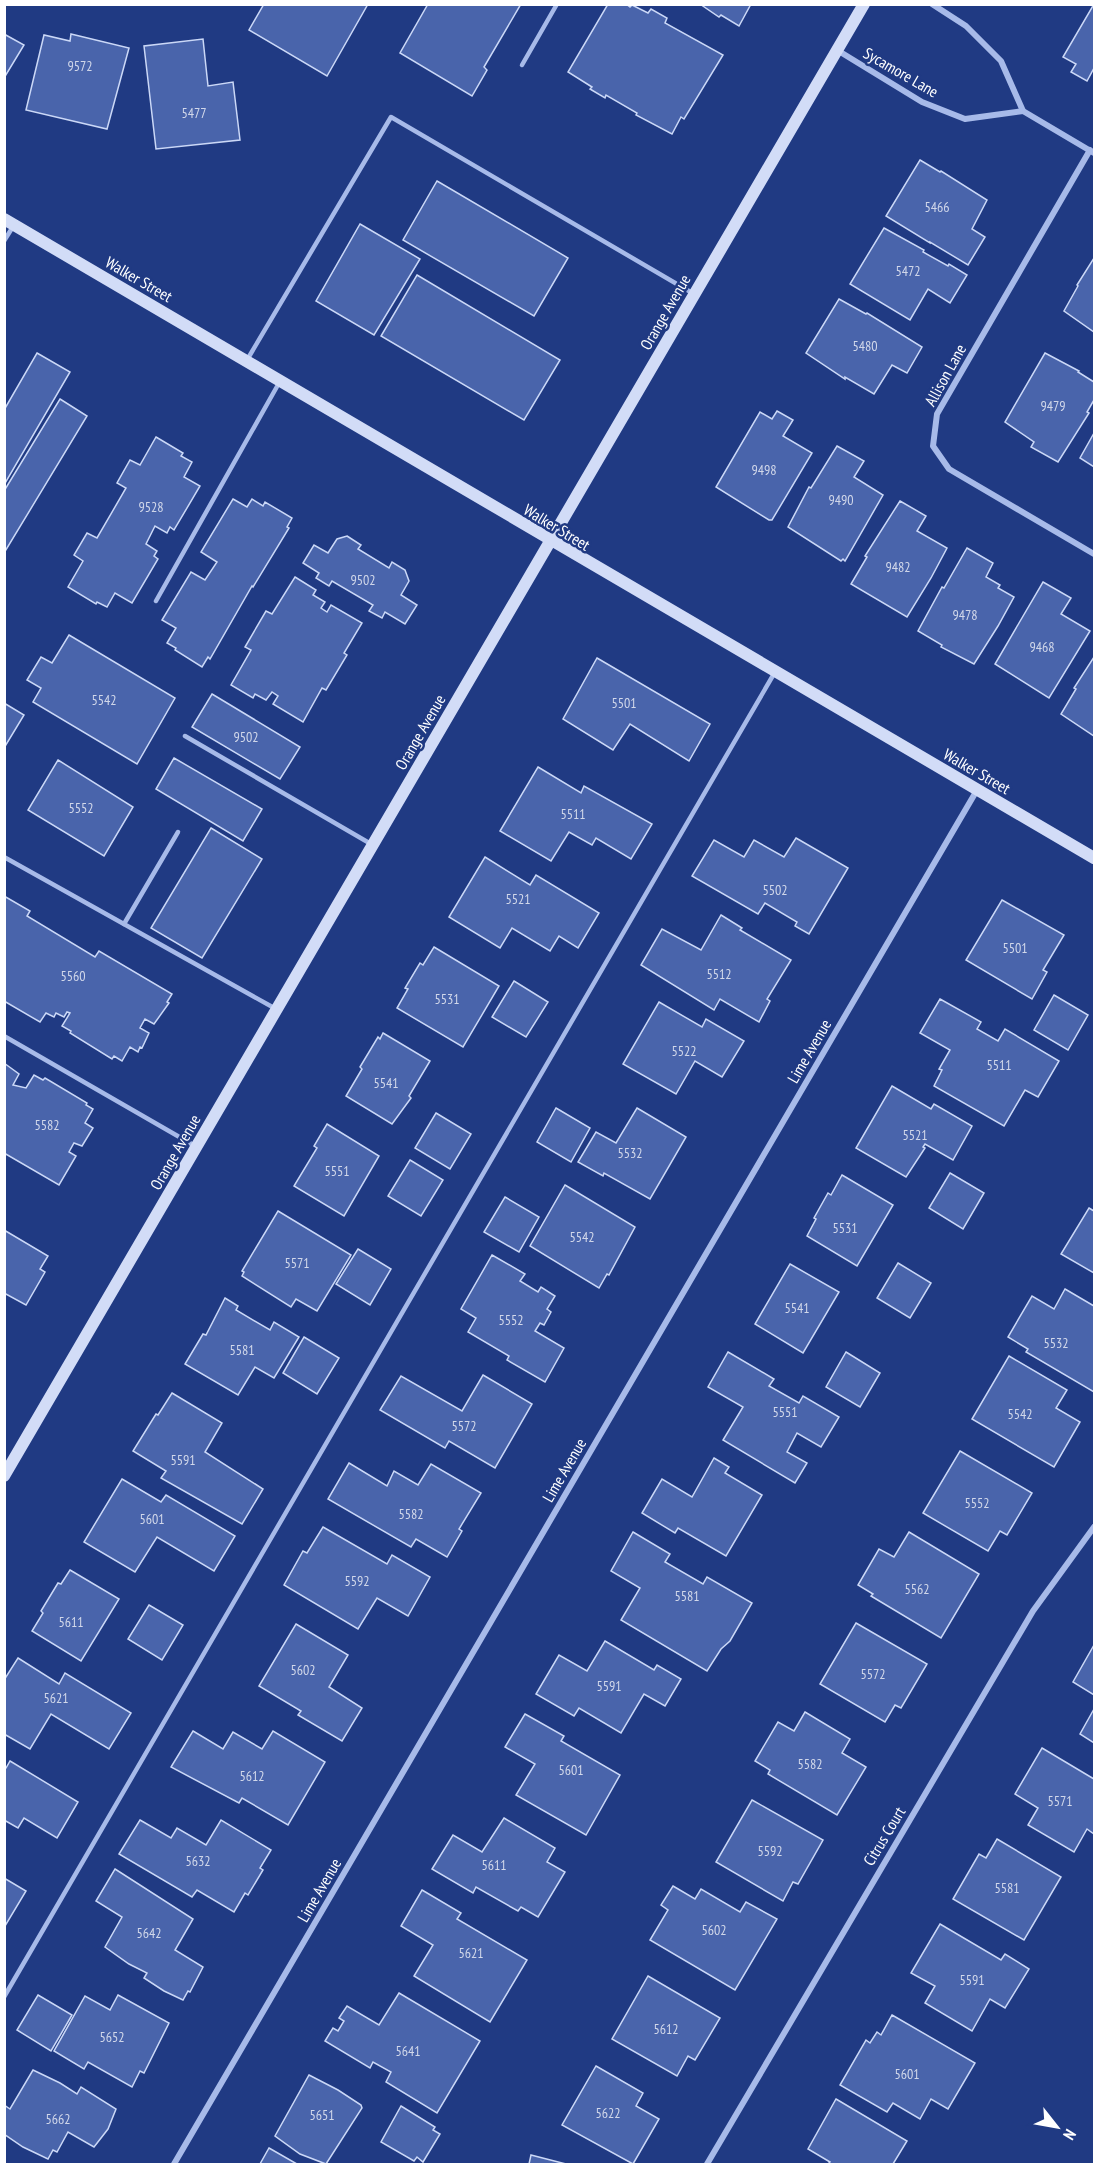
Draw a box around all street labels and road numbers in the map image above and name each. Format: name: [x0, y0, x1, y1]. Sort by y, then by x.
street label: Sycamore Lane: [860, 43, 942, 101]
street label: Walker Street: [102, 252, 177, 306]
street label: Orange Avenue: [635, 271, 695, 353]
street label: Allison Lane: [920, 341, 970, 409]
street label: Walker Street: [520, 499, 594, 555]
street label: Orange Avenue: [390, 691, 450, 773]
street label: Walker Street: [940, 744, 1015, 798]
street label: Lime Avenue: [783, 1015, 835, 1087]
street label: Orange Avenue: [145, 1111, 205, 1193]
street label: Lime Avenue: [538, 1434, 590, 1506]
street label: Citrus Court: [859, 1802, 910, 1869]
street label: Lime Avenue: [293, 1854, 345, 1926]

